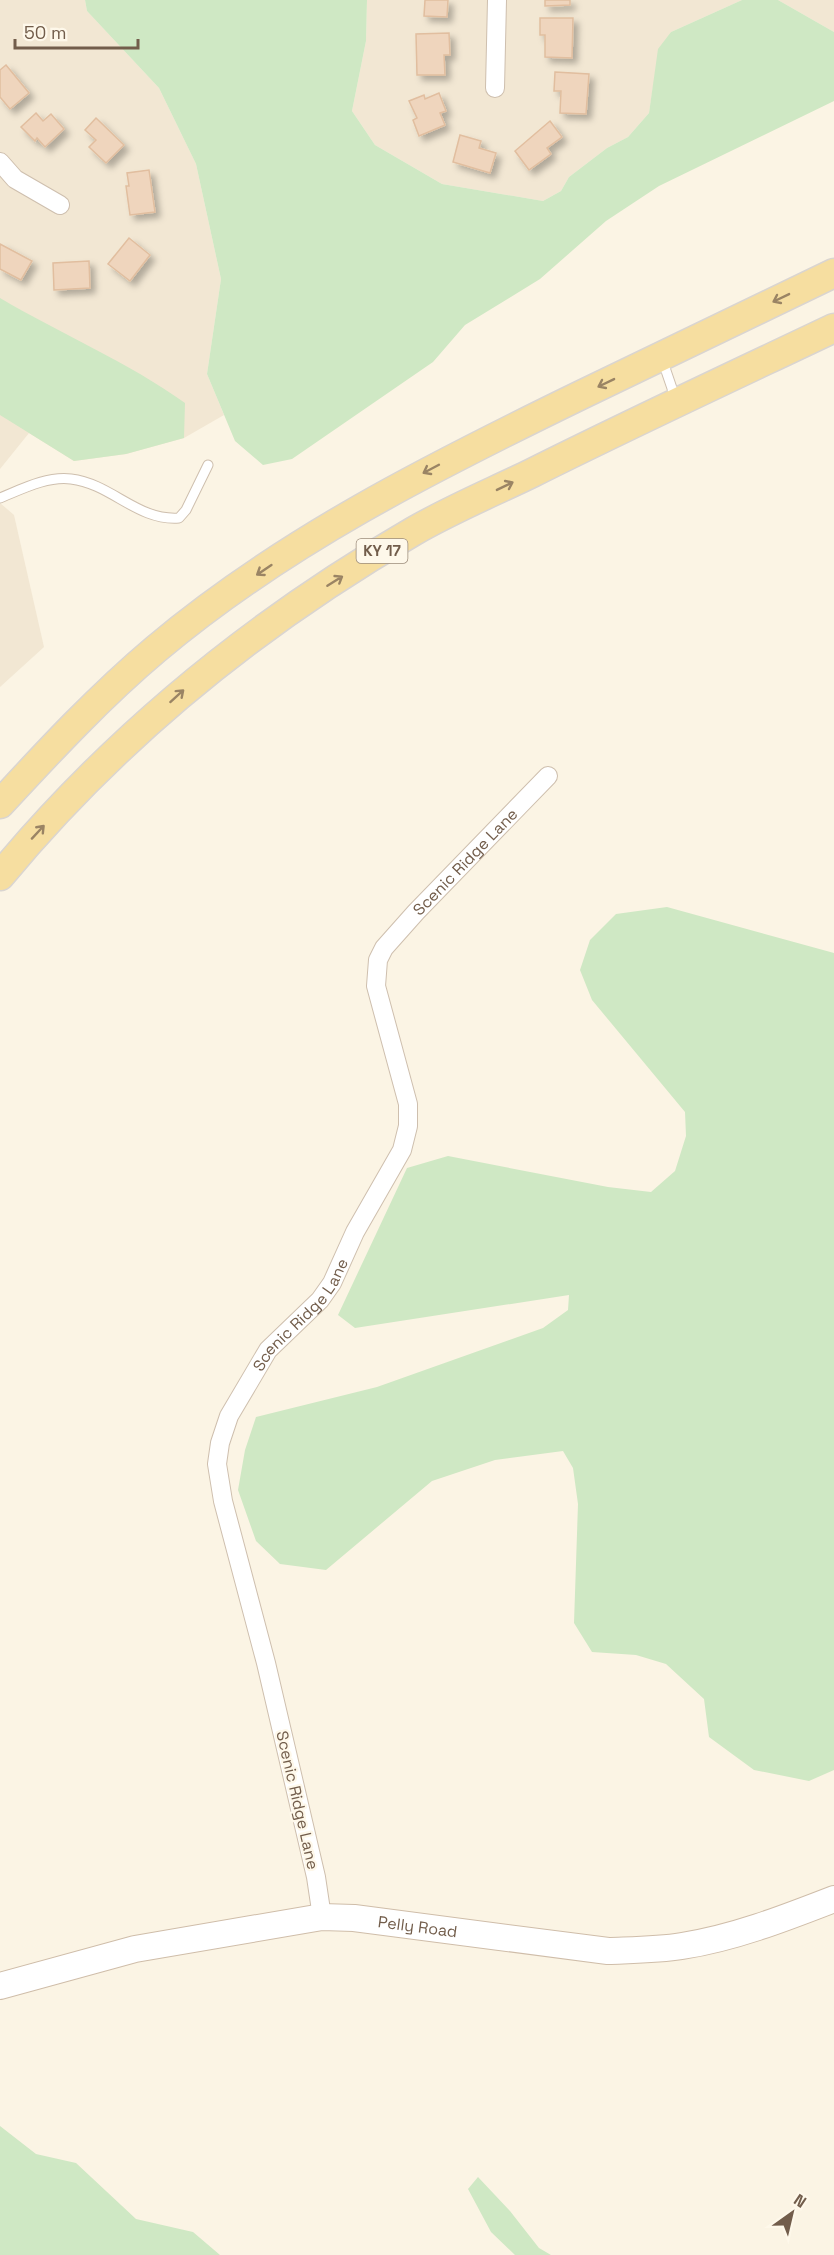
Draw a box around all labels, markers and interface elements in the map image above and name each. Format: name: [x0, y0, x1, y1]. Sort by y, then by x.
scale bar: [15, 12, 138, 50]
text: 50 m: [24, 21, 66, 44]
one-way arrow: [773, 293, 791, 305]
one-way arrow: [597, 378, 615, 390]
one-way arrow: [422, 464, 440, 475]
one-way arrow: [495, 480, 513, 492]
road number: KY 17: [356, 539, 407, 563]
one-way arrow: [256, 564, 273, 576]
one-way arrow: [326, 575, 343, 587]
one-way arrow: [170, 689, 185, 703]
street label: Scenic Ridge Lane: [408, 804, 522, 920]
one-way arrow: [31, 825, 45, 840]
street label: Scenic Ridge Lane: [248, 1255, 353, 1375]
street label: Scenic Ridge Lane: [271, 1729, 324, 1871]
street label: Pelly Road: [377, 1911, 459, 1942]
north arrow: [762, 2183, 822, 2243]
text: N: [790, 2189, 810, 2213]

